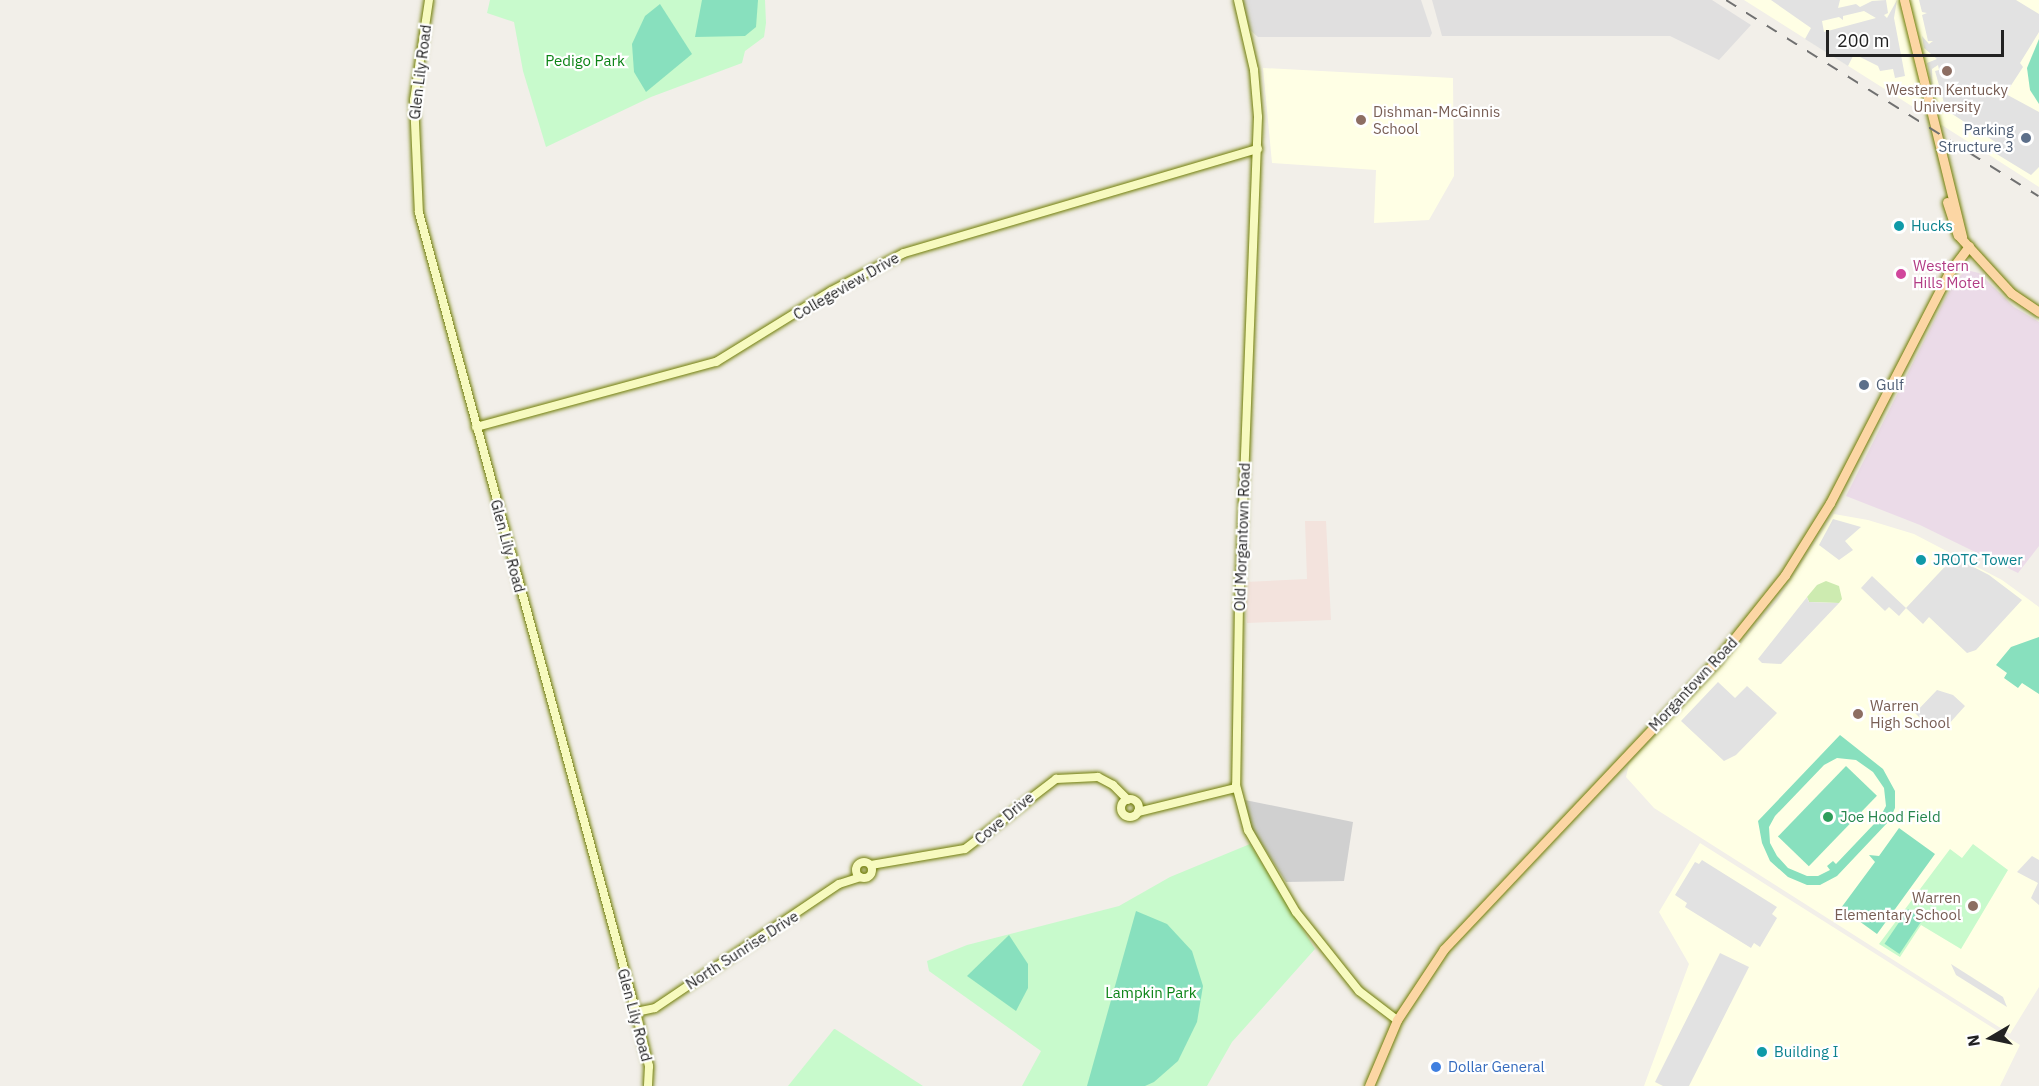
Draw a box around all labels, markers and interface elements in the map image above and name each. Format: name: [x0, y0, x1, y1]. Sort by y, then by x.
scale bar: [1829, 18, 2008, 56]
street label: Glen Lily Road: [405, 24, 435, 120]
text: 200 m: [1837, 29, 1889, 52]
park label: Pedigo Park: [545, 52, 625, 70]
marker: Western Kentucky University: [1940, 64, 1954, 78]
place label: Western Kentucky University: [1886, 80, 2008, 115]
place label: Dishman-McGinnis School: [1373, 102, 1500, 137]
marker: Dishman-McGinnis School: [1354, 113, 1368, 127]
place label: Parking Structure 3: [1938, 120, 2014, 155]
marker: Parking Structure 3: [2019, 131, 2033, 145]
place label: Hucks: [1911, 217, 1953, 235]
marker: Hucks: [1892, 219, 1906, 233]
street label: Collegeview Drive: [790, 248, 902, 324]
place label: Western Hills Motel: [1913, 256, 1984, 291]
marker: Western Hills Motel: [1894, 267, 1908, 281]
place label: Gulf: [1876, 376, 1904, 394]
marker: Gulf: [1857, 378, 1871, 392]
street label: Old Morgantown Road: [1230, 462, 1254, 612]
street label: Glen Lily Road: [487, 498, 529, 594]
place label: JROTC Tower: [1933, 551, 2023, 569]
marker: JROTC Tower: [1914, 553, 1928, 567]
street label: Morgantown Road: [1645, 633, 1741, 735]
place label: Warren High School: [1870, 696, 1950, 731]
marker: Warren High School: [1851, 707, 1865, 721]
street label: Cove Drive: [971, 788, 1037, 848]
place label: Joe Hood Field: [1840, 808, 1941, 826]
marker: Joe Hood Field: [1821, 810, 1835, 824]
place label: Warren Elementary School: [1834, 888, 1961, 923]
marker: Warren Elementary School: [1966, 899, 1980, 913]
street label: North Sunrise Drive: [682, 907, 802, 993]
street label: Glen Lily Road: [614, 967, 656, 1063]
park label: Lampkin Park: [1105, 984, 1197, 1002]
north arrow: [1961, 1008, 2021, 1068]
text: N: [1962, 1034, 1984, 1048]
place label: Building I: [1774, 1043, 1839, 1061]
marker: Building I: [1755, 1045, 1769, 1059]
place label: Dollar General: [1448, 1058, 1545, 1076]
marker: Dollar General: [1429, 1060, 1443, 1074]

